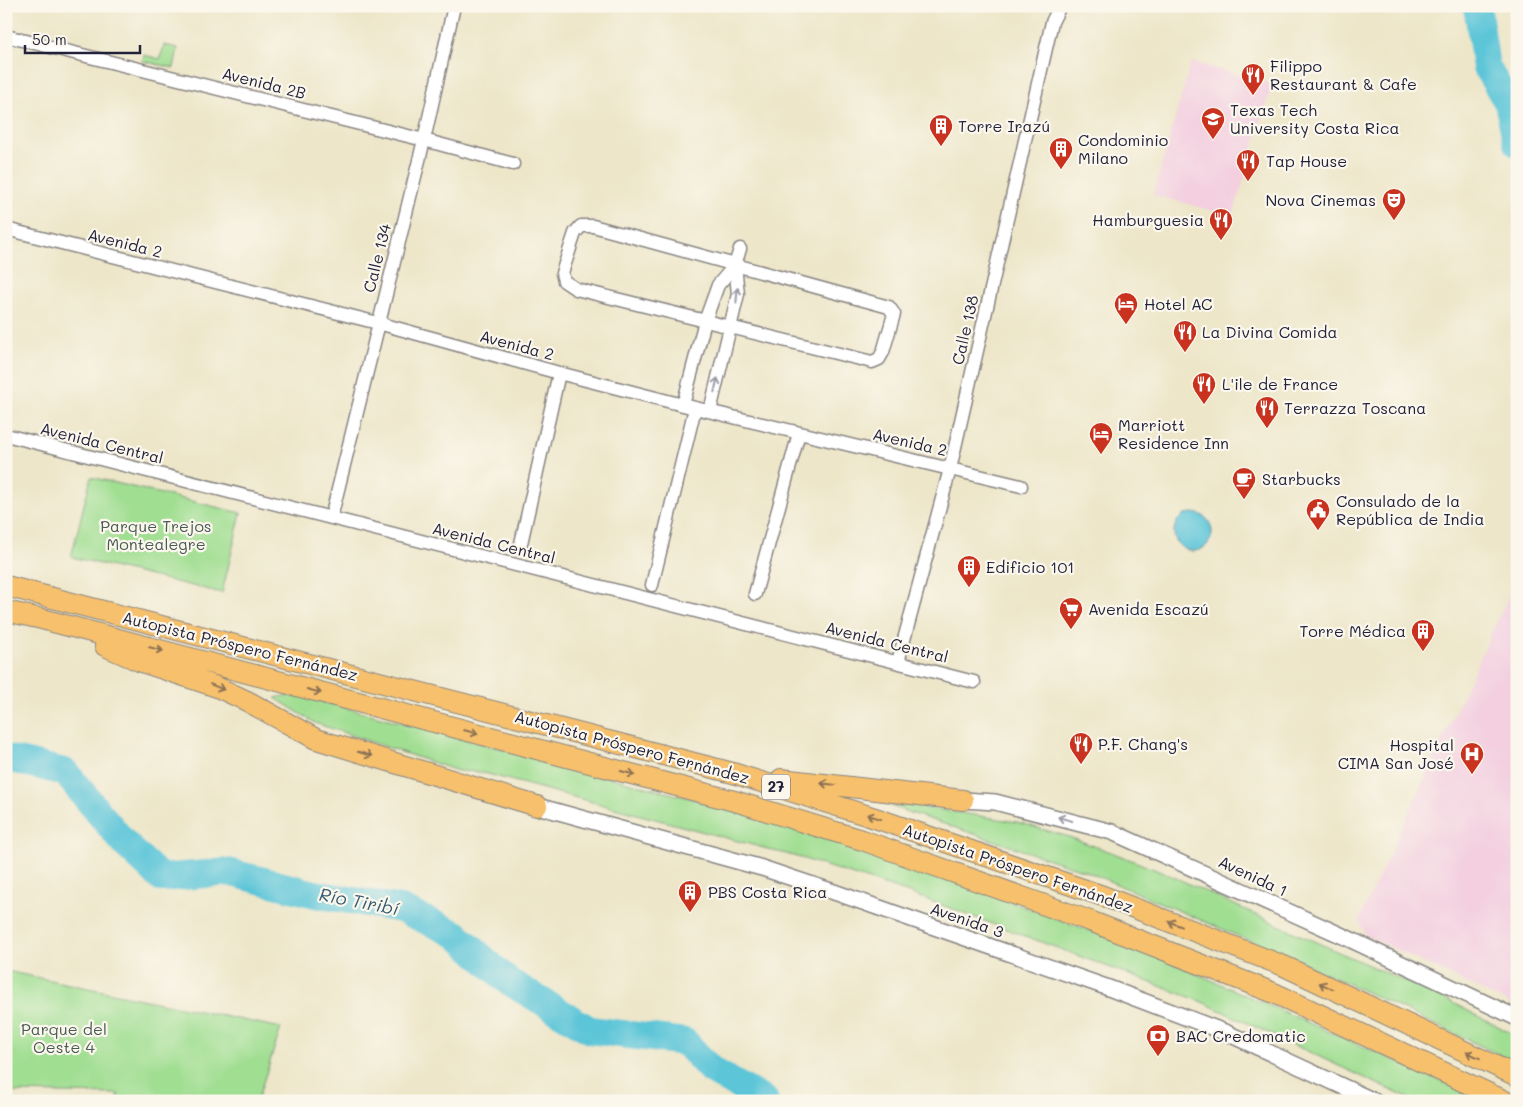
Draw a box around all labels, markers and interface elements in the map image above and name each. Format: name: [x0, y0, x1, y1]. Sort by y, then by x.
scale bar: [25, 22, 140, 54]
text: 50 m: [32, 29, 67, 49]
place label: Filippo Restaurant & Cafe: [1270, 55, 1417, 94]
street label: Avenida 2B: [220, 62, 308, 103]
restaurant icon: Filippo Restaurant & Cafe: [1240, 62, 1266, 96]
place label: Texas Tech University Costa Rica: [1230, 99, 1399, 138]
school or university icon: Texas Tech University Costa Rica: [1200, 106, 1226, 140]
building icon: Torre Irazú: [928, 113, 954, 147]
place label: Torre Irazú: [958, 115, 1050, 136]
place label: Condominio Milano: [1078, 129, 1168, 168]
building icon: Condominio Milano: [1048, 136, 1074, 170]
restaurant icon: Tap House: [1235, 148, 1261, 182]
place label: Tap House: [1266, 150, 1347, 171]
theatre icon: Nova Cinemas: [1381, 187, 1407, 221]
place label: Nova Cinemas: [1266, 189, 1376, 210]
restaurant icon: Hamburguesia: [1208, 207, 1234, 241]
place label: Hamburguesia: [1092, 209, 1204, 230]
street label: Calle 134: [358, 221, 395, 295]
street label: Avenida 2: [86, 223, 164, 262]
one-way arrow: [732, 287, 741, 303]
hotel icon: Hotel AC: [1113, 291, 1139, 325]
street label: Calle 138: [946, 293, 983, 367]
place label: Hotel AC: [1144, 293, 1213, 314]
restaurant icon: La Divina Comida: [1172, 319, 1198, 353]
place label: La Divina Comida: [1202, 321, 1337, 342]
street label: Avenida 2: [478, 325, 556, 364]
restaurant icon: L'ile de France: [1191, 371, 1217, 405]
place label: L'ile de France: [1222, 373, 1338, 394]
one-way arrow: [712, 377, 721, 393]
restaurant icon: Terrazza Toscana: [1254, 395, 1280, 429]
place label: Terrazza Toscana: [1284, 397, 1426, 418]
place label: Marriott Residence Inn: [1118, 414, 1229, 453]
street label: Avenida Central: [38, 417, 166, 468]
hotel icon: Marriott Residence Inn: [1088, 421, 1114, 455]
street label: Avenida 2: [871, 423, 949, 460]
cafe icon: Starbucks: [1231, 466, 1257, 500]
place label: Starbucks: [1262, 468, 1341, 489]
place label: Consulado de la República de India: [1336, 490, 1484, 529]
public building icon: Consulado de la República de India: [1305, 497, 1331, 531]
park label: Parque Trejos Montealegre: [100, 515, 212, 554]
street label: Avenida Central: [430, 517, 558, 568]
building icon: Edificio 101: [956, 554, 982, 588]
place label: Edificio 101: [986, 556, 1074, 577]
supermarket icon: Avenida Escazú: [1058, 596, 1084, 630]
place label: Avenida Escazú: [1088, 598, 1209, 619]
street label: Autopista Próspero Fernández: [120, 606, 360, 685]
street label: Avenida Central: [823, 616, 951, 667]
building icon: Torre Médica: [1410, 618, 1436, 652]
place label: Torre Médica: [1299, 620, 1406, 641]
one-way arrow: [148, 645, 164, 654]
one-way arrow: [209, 683, 224, 692]
one-way arrow: [305, 686, 321, 696]
street label: Autopista Próspero Fernández: [513, 705, 752, 788]
one-way arrow: [462, 728, 478, 737]
restaurant icon: P.F. Chang's: [1068, 731, 1094, 765]
place label: P.F. Chang's: [1098, 733, 1188, 754]
place label: Hospital CIMA San José: [1338, 734, 1454, 773]
hospital icon: Hospital CIMA San José: [1459, 741, 1485, 775]
one-way arrow: [356, 749, 372, 759]
one-way arrow: [619, 769, 635, 779]
road number: 27: [762, 774, 790, 800]
one-way arrow: [820, 779, 836, 789]
one-way arrow: [866, 812, 882, 822]
one-way arrow: [1057, 814, 1073, 823]
street label: Autopista Próspero Fernández: [900, 818, 1136, 917]
street label: Avenida 1: [1215, 850, 1291, 901]
building icon: PBS Costa Rica: [677, 879, 703, 913]
place label: PBS Costa Rica: [708, 881, 827, 902]
water label: Río Tiribí: [317, 882, 401, 921]
street label: Avenida 3: [928, 897, 1007, 942]
one-way arrow: [1168, 919, 1184, 928]
one-way arrow: [1319, 981, 1334, 990]
park label: Parque del Oeste 4: [21, 1018, 107, 1057]
bank icon: BAC Credomatic: [1145, 1023, 1171, 1057]
place label: BAC Credomatic: [1176, 1025, 1306, 1046]
one-way arrow: [1466, 1050, 1481, 1059]

